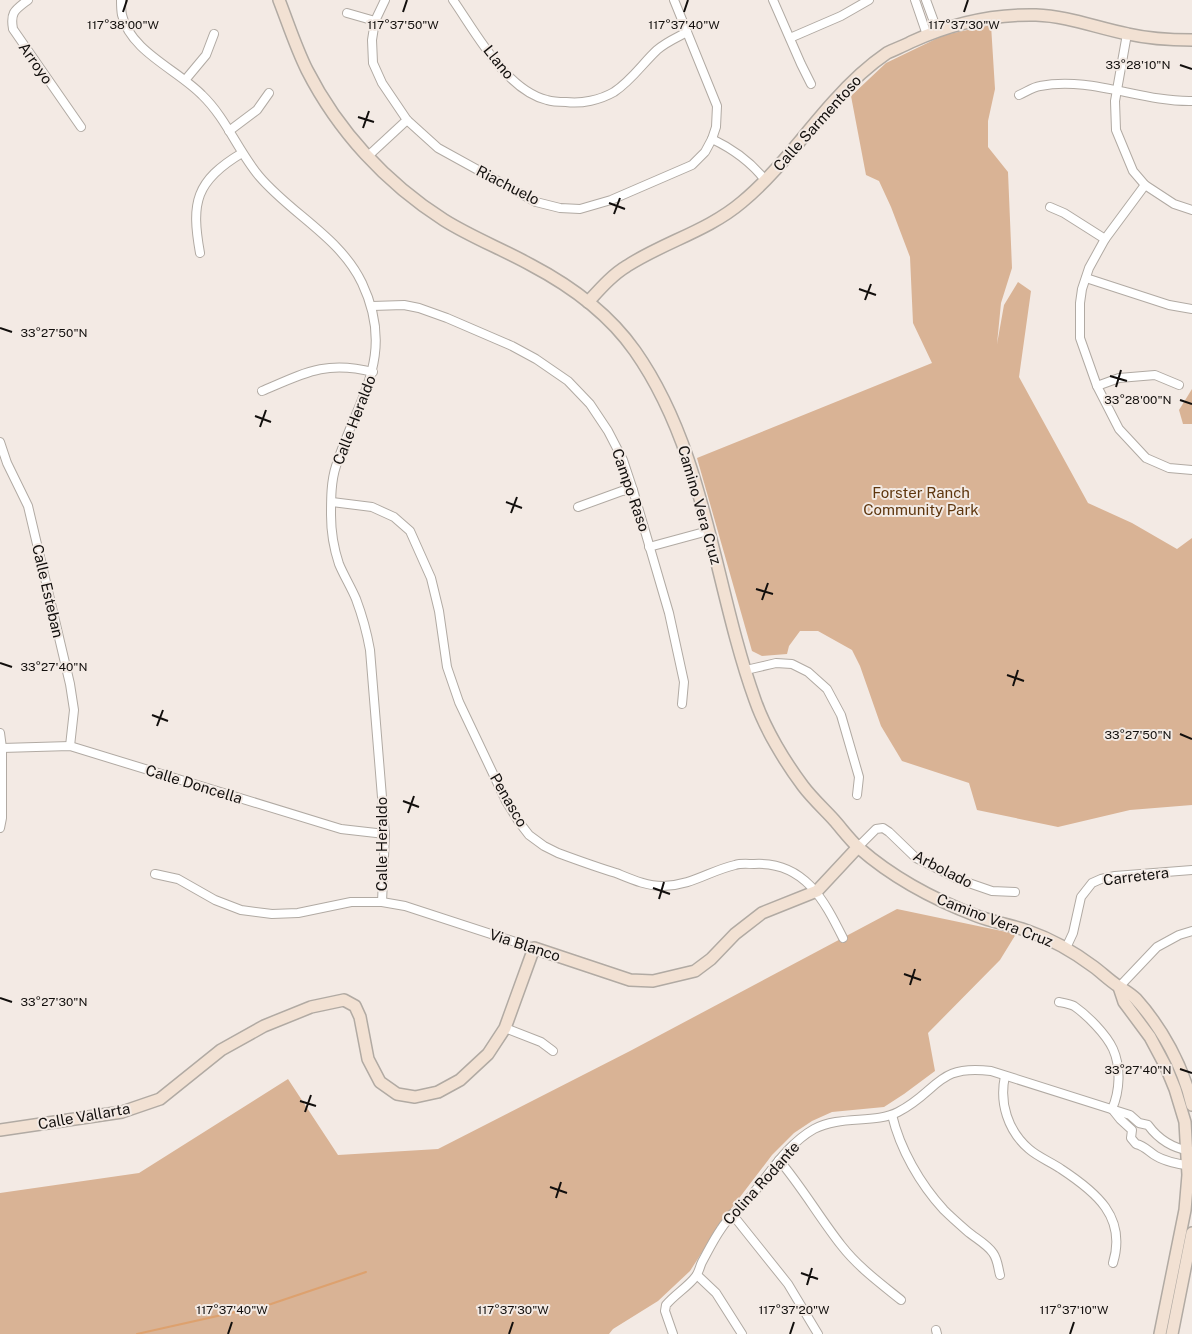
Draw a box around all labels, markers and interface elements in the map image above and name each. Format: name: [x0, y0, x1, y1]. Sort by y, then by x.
text: 117°38'00"W: [87, 18, 160, 32]
text: 117°37'50"W: [367, 18, 439, 32]
text: 117°37'40"W: [648, 18, 720, 32]
text: 117°37'30"W: [928, 18, 1000, 32]
street label: Arroyo: [16, 39, 56, 87]
street label: Llano: [480, 42, 518, 82]
text: 33°28'10"N: [1106, 58, 1170, 72]
street label: Calle Sarmentoso: [769, 72, 865, 174]
street label: Riachuelo: [474, 162, 542, 208]
text: 33°27'50"N: [20, 326, 88, 340]
street label: Calle Heraldo: [329, 373, 379, 467]
text: 33°28'00"N: [1104, 393, 1172, 407]
street label: Camino Vera Cruz: [675, 443, 725, 567]
street label: Campo Raso: [609, 446, 653, 534]
park label: Forster Ranch Community Park: [863, 484, 979, 518]
street label: Calle Esteban: [29, 543, 67, 639]
text: 33°27'40"N: [21, 660, 87, 674]
text: 33°27'50"N: [1104, 728, 1172, 742]
street label: Calle Doncella: [144, 761, 244, 807]
street label: Penasco: [487, 770, 531, 830]
street label: Calle Heraldo: [373, 797, 390, 891]
street label: Arbolado: [911, 847, 975, 891]
street label: Carretera: [1102, 864, 1170, 888]
street label: Camino Vera Cruz: [934, 890, 1056, 950]
street label: Via Blanco: [487, 926, 563, 964]
text: 33°27'30"N: [21, 995, 87, 1009]
text: 33°27'40"N: [1105, 1063, 1171, 1077]
street label: Calle Vallarta: [37, 1100, 131, 1132]
street label: Colina Rodante: [719, 1138, 803, 1228]
text: 117°37'40"W: [196, 1303, 268, 1317]
text: 117°37'30"W: [477, 1303, 549, 1317]
text: 117°37'20"W: [758, 1303, 830, 1317]
text: 117°37'10"W: [1040, 1303, 1109, 1317]

